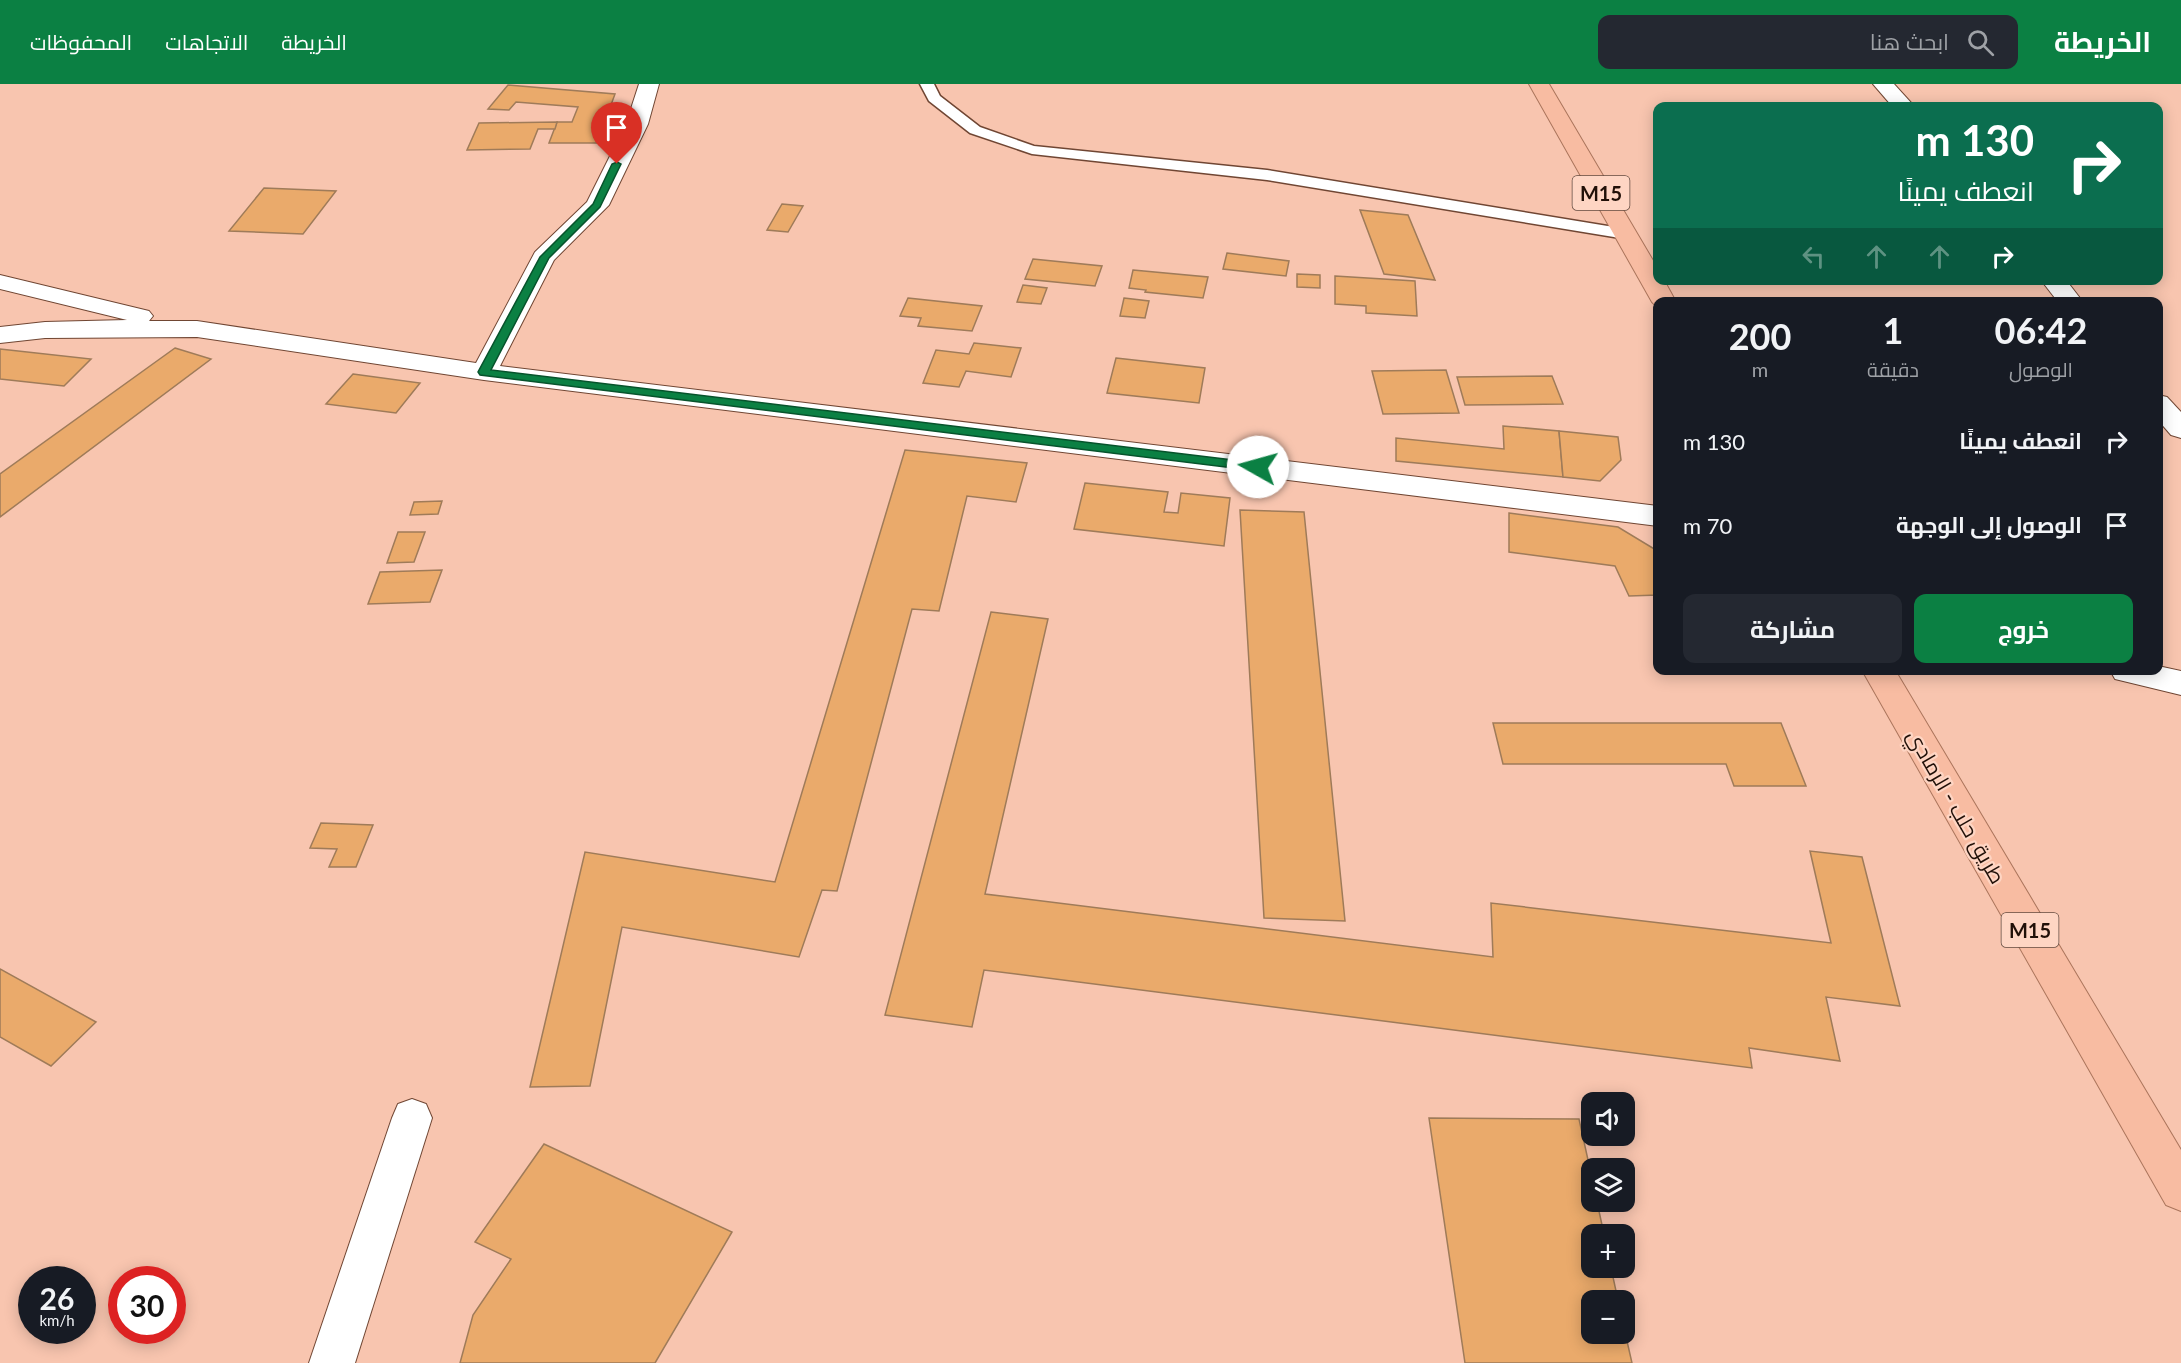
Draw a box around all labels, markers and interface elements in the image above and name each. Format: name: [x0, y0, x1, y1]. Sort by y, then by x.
search box: [1598, 15, 2018, 69]
text: الخريطة: [2054, 24, 2151, 58]
icon: search: [1964, 26, 1997, 59]
text: ابحث هنا: [1870, 28, 1949, 55]
text: المحفوظات: [30, 29, 132, 54]
text: الاتجاهات: [165, 29, 248, 54]
text: الخريطة: [281, 29, 347, 54]
pin: [591, 102, 642, 164]
icon: arrive: [600, 111, 633, 144]
text: 130 m: [1916, 115, 2034, 165]
icon: right: [2055, 126, 2133, 204]
text: انعطف يمينًا: [1897, 174, 2034, 207]
road number: M15: [1572, 176, 1630, 210]
icon: left: [1797, 240, 1830, 273]
icon: ahead: [1860, 240, 1893, 273]
icon: ahead: [1923, 240, 1956, 273]
icon: right: [1986, 240, 2019, 273]
text: 1: [1882, 308, 1903, 352]
text: 06:42: [1995, 308, 2087, 352]
text: 200: [1729, 314, 1791, 358]
text: m: [1752, 357, 1768, 381]
text: دقيقة: [1867, 357, 1919, 381]
text: الوصول: [2009, 357, 2073, 381]
icon: right: [2100, 425, 2133, 458]
text: انعطف يمينًا: [1959, 427, 2082, 454]
text: 130 m: [1683, 428, 1745, 455]
position arrow: [1226, 435, 1290, 499]
icon: arrive: [2100, 509, 2133, 542]
text: الوصول إلى الوجهة: [1896, 511, 2082, 538]
text: 70 m: [1683, 512, 1732, 539]
button: مشاركة: [1683, 594, 1902, 663]
button: خروج: [1914, 594, 2133, 663]
street label: طريق حلب - الرمادي: [1898, 725, 2011, 890]
road number: M15: [2002, 913, 2058, 947]
map controls: [1581, 1092, 1635, 1344]
button: sound: [1581, 1092, 1635, 1146]
button: layers: [1581, 1158, 1635, 1212]
button: +: [1581, 1224, 1635, 1278]
speed limit sign: 30: [108, 1266, 186, 1344]
text: 26: [40, 1280, 74, 1316]
button: −: [1581, 1290, 1635, 1344]
text: km/h: [39, 1311, 75, 1329]

